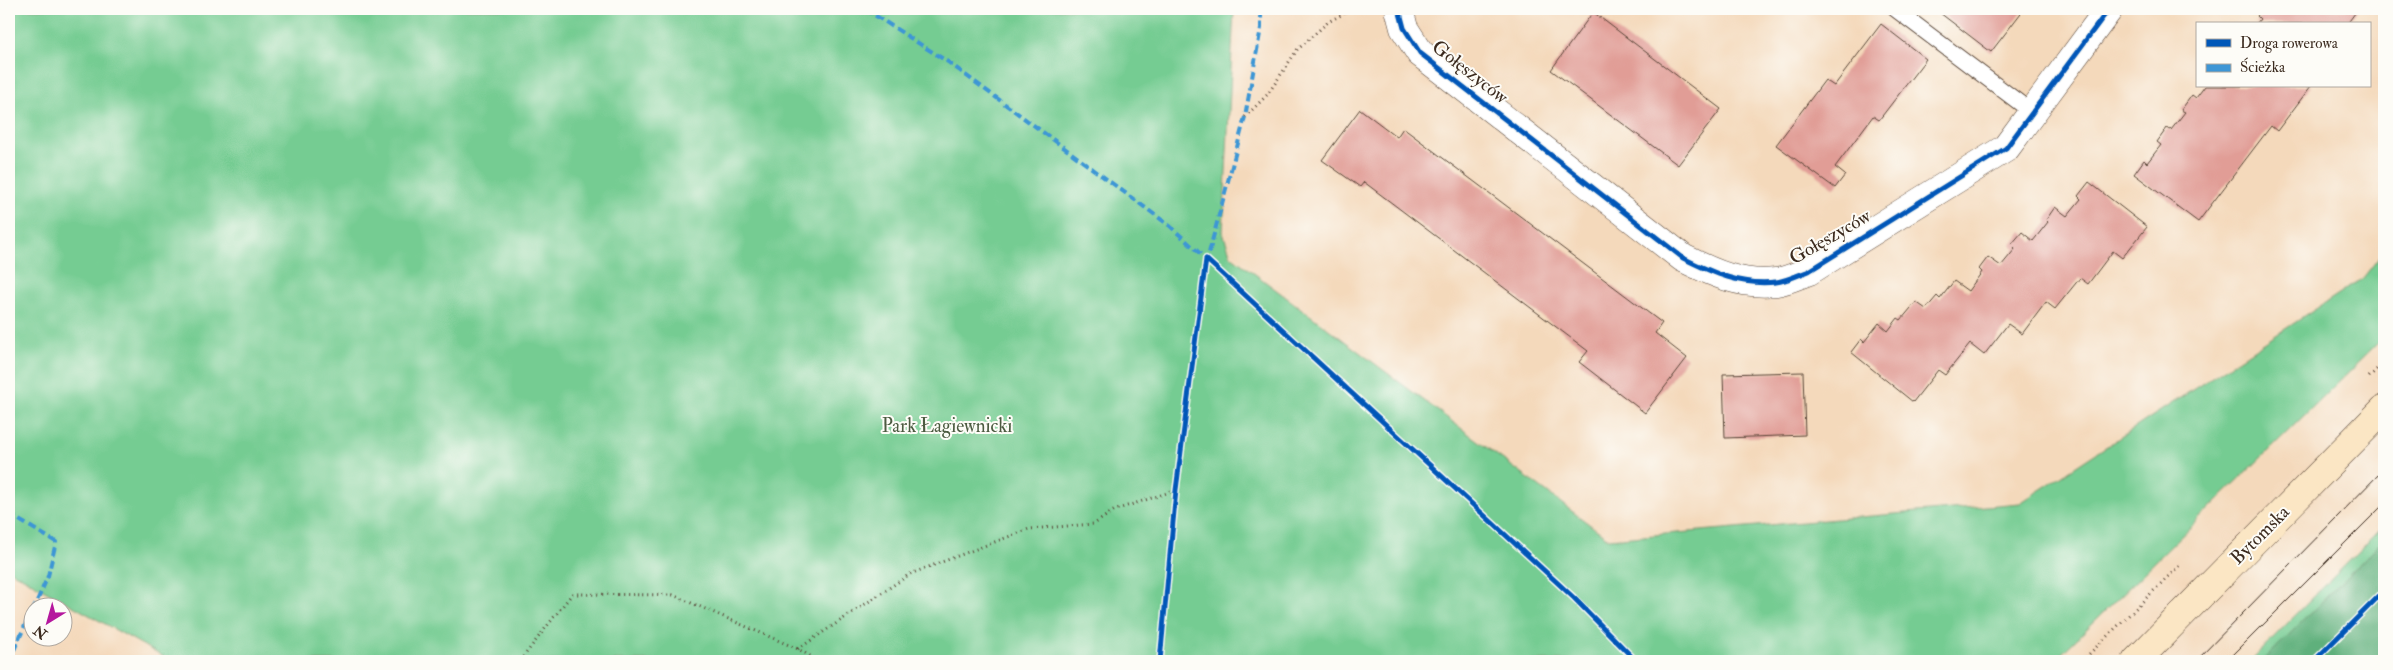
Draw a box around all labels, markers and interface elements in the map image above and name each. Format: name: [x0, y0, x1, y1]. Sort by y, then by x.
legend: [2196, 22, 2370, 88]
text: Droga rowerowa: [2240, 34, 2339, 53]
street label: Gołęszyców: [1427, 35, 1513, 109]
text: Ścieżka: [2240, 57, 2286, 77]
street label: Gołęszyców: [1785, 204, 1875, 270]
park label: Park Łagiewnicki: [882, 414, 1012, 438]
street label: Bytomska: [2225, 500, 2295, 570]
north arrow: [22, 598, 72, 648]
text: N: [30, 621, 51, 643]

